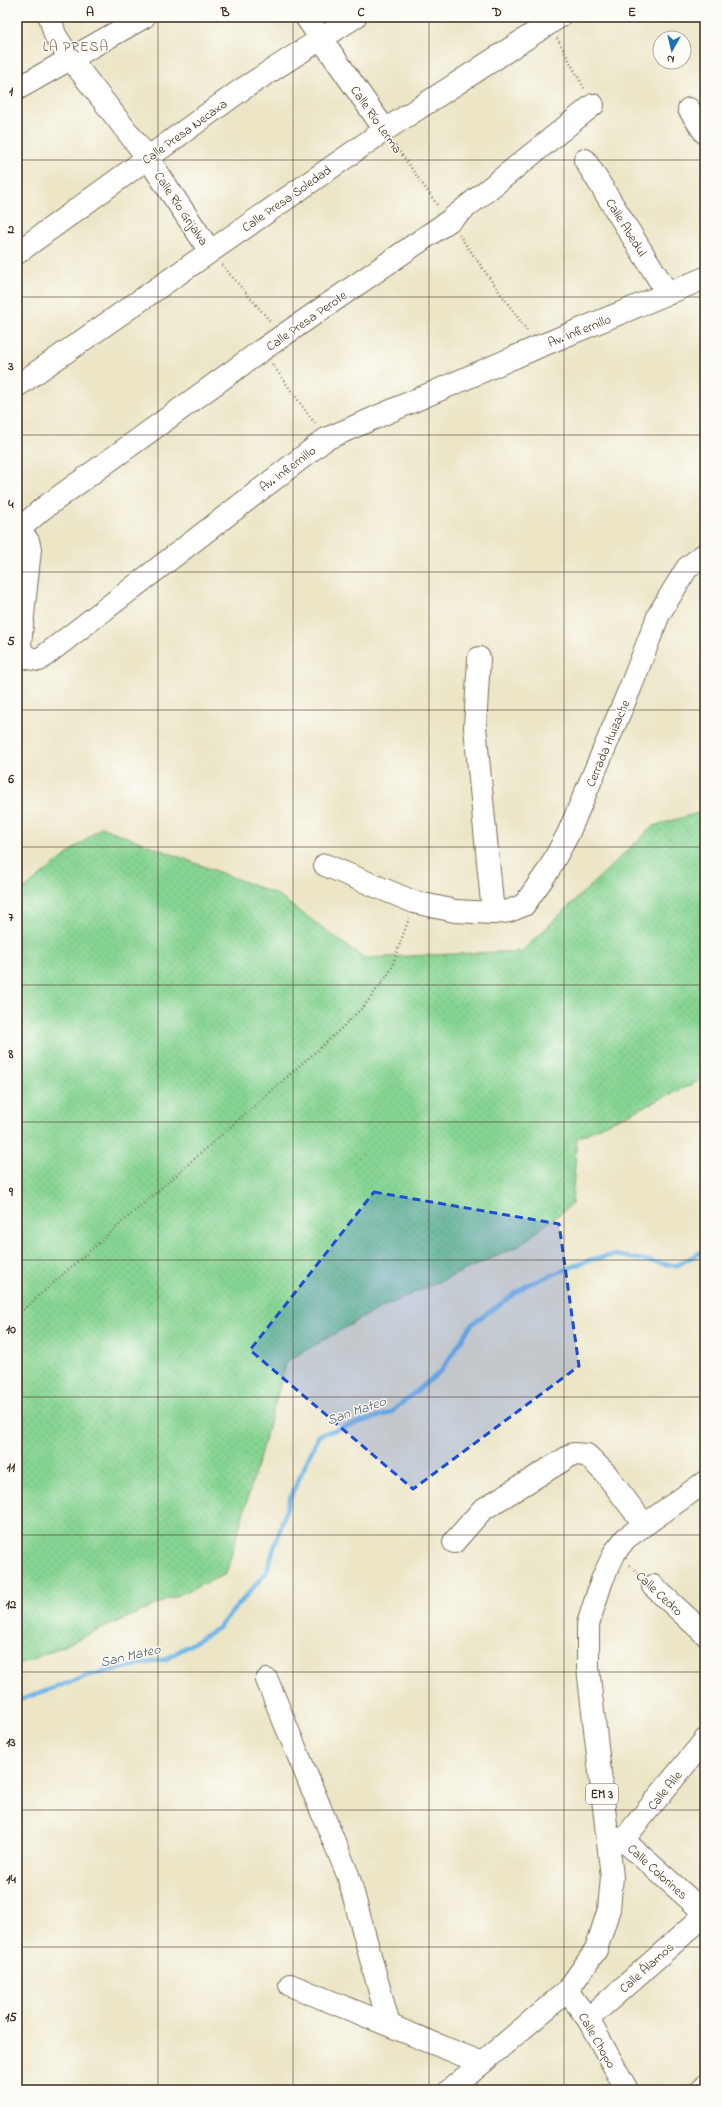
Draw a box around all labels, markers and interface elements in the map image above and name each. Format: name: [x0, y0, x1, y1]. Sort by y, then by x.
text: A: [86, 3, 94, 22]
text: B: [220, 3, 230, 22]
text: C: [357, 3, 365, 22]
text: D: [491, 3, 502, 22]
text: E: [628, 3, 636, 22]
north arrow: [652, 30, 692, 70]
district label: LA PRESA: [43, 37, 109, 58]
text: N: [666, 50, 676, 67]
text: 1: [9, 82, 14, 101]
street label: Calle Río Lerma: [345, 82, 406, 158]
street label: Calle Presa Necaxa: [138, 95, 231, 170]
street label: Calle Presa Soledad: [238, 161, 336, 237]
street label: Calle Río Grijalva: [149, 168, 213, 250]
street label: Calle Abedul: [600, 195, 651, 260]
text: 2: [7, 220, 15, 239]
street label: Calle Presa Perote: [263, 286, 351, 356]
street label: Av. Infiernillo: [545, 310, 614, 353]
text: 3: [7, 357, 14, 376]
street label: Av. Infiernillo: [256, 441, 320, 497]
text: 4: [7, 495, 14, 514]
text: 5: [7, 632, 15, 651]
street label: Cerrada Huizache: [581, 697, 635, 790]
text: 6: [7, 770, 14, 789]
text: 7: [8, 908, 14, 927]
text: 8: [8, 1045, 14, 1064]
text: 9: [8, 1183, 14, 1202]
text: 10: [6, 1320, 16, 1339]
water label: San Mateo: [324, 1391, 390, 1431]
text: 11: [7, 1458, 16, 1477]
street label: Calle Cedro: [631, 1567, 687, 1621]
text: 12: [6, 1595, 17, 1614]
water label: San Mateo: [98, 1639, 163, 1674]
text: 13: [6, 1733, 16, 1752]
street label: Calle Aile: [643, 1767, 687, 1815]
road number: EM 3: [586, 1784, 618, 1804]
street label: Calle Colorines: [623, 1840, 692, 1905]
text: 14: [6, 1870, 16, 1889]
street label: Calle Álamos: [615, 1938, 679, 1998]
text: 15: [5, 2008, 17, 2027]
street label: Calle Chopo: [573, 2009, 620, 2072]

